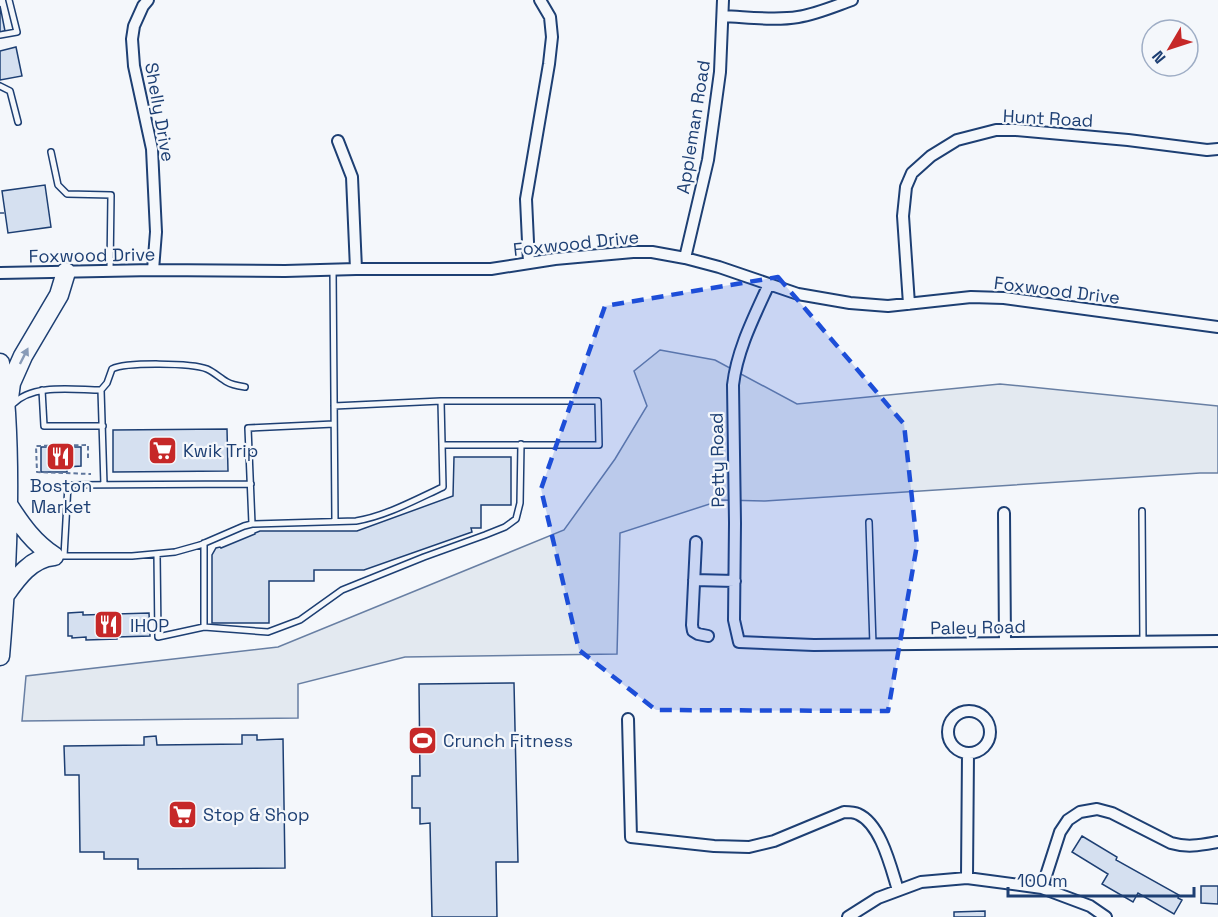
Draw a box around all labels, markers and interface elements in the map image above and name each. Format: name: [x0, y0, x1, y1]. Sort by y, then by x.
north arrow: [1140, 18, 1200, 78]
text: N: [1147, 46, 1170, 68]
street label: Appleman Road: [671, 58, 715, 196]
street label: Shelly Drive: [140, 61, 180, 163]
street label: Hunt Road: [1002, 104, 1094, 132]
street label: Foxwood Drive: [512, 225, 640, 261]
street label: Foxwood Drive: [28, 242, 156, 268]
street label: Foxwood Drive: [993, 271, 1121, 309]
one-way arrow: [18, 347, 28, 365]
street label: Petty Road: [705, 412, 729, 508]
supermarket icon: Kwik Trip: [146, 434, 178, 466]
place label: Kwik Trip: [183, 439, 258, 462]
restaurant icon: Boston Market: [45, 440, 77, 472]
place label: Boston Market: [30, 474, 92, 518]
restaurant icon: IHOP: [93, 609, 125, 641]
place label: IHOP: [130, 614, 169, 637]
street label: Paley Road: [930, 615, 1026, 639]
sports icon: Crunch Fitness: [406, 724, 438, 756]
place label: Crunch Fitness: [443, 729, 573, 752]
supermarket icon: Stop & Shop: [166, 798, 198, 830]
place label: Stop & Shop: [203, 803, 310, 826]
scale bar: [1008, 860, 1194, 898]
text: 100 m: [1017, 869, 1068, 892]

